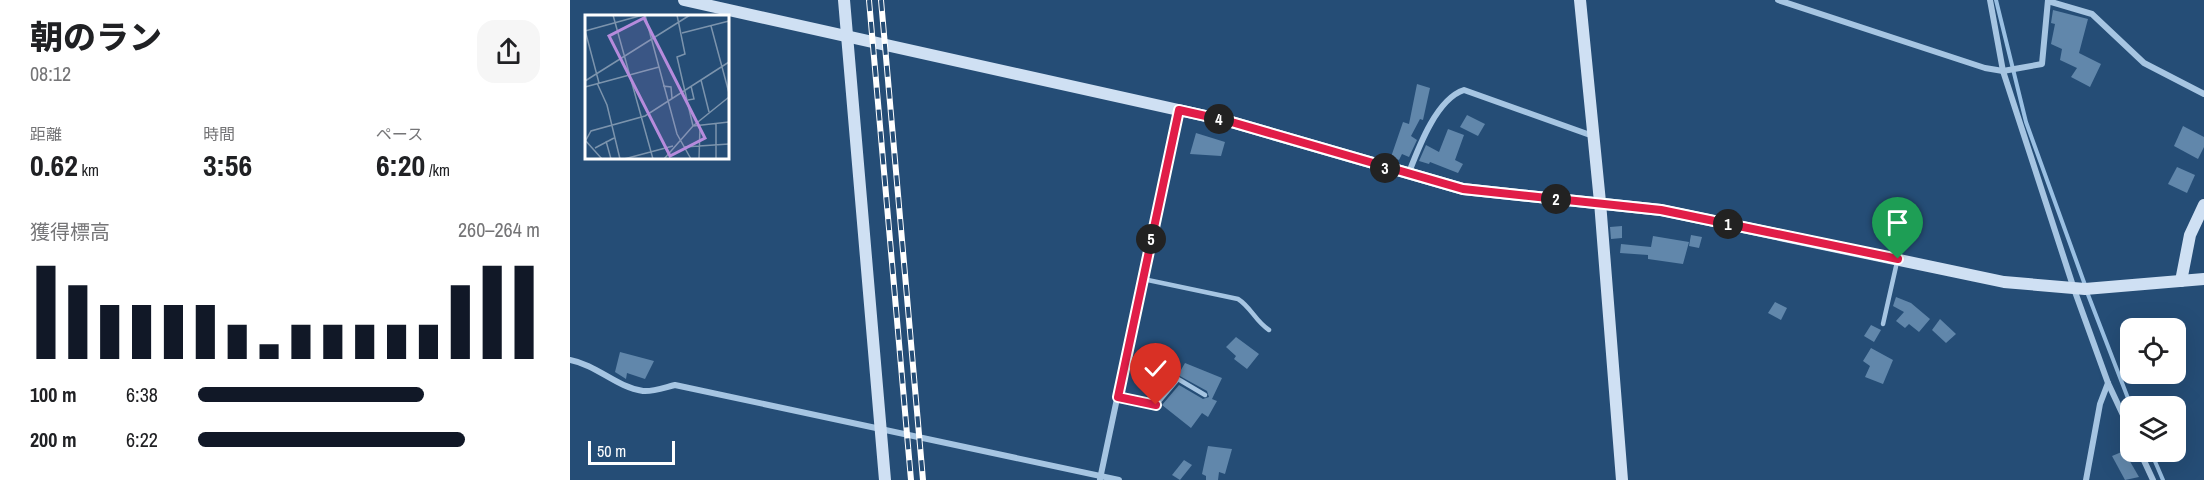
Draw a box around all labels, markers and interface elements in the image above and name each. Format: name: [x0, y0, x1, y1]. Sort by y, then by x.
text: 朝のラン: [30, 15, 162, 59]
inset map: [585, 15, 729, 159]
button: share: [477, 20, 540, 83]
text: 08:12: [30, 60, 71, 87]
pin: 4: [1204, 104, 1234, 134]
text: 4: [1215, 108, 1223, 130]
text: 距離: [30, 123, 62, 145]
text: 時間: [203, 123, 235, 145]
text: ペース: [376, 123, 423, 145]
text: 0.62: [30, 145, 78, 185]
text: 3:56: [203, 145, 252, 185]
text: 6:20: [376, 145, 425, 185]
pin: 3: [1370, 153, 1400, 183]
text: 3: [1381, 157, 1389, 179]
text: km: [78, 159, 99, 181]
text: /km: [425, 159, 450, 181]
pin: 2: [1541, 184, 1571, 214]
text: 2: [1552, 188, 1560, 210]
pin: [1872, 197, 1923, 259]
icon: arrive: [1881, 206, 1914, 239]
pin: 1: [1713, 209, 1743, 239]
text: 1: [1724, 213, 1732, 235]
text: 260–264 m: [458, 216, 540, 243]
text: 獲得標高: [30, 218, 110, 245]
pin: 5: [1136, 224, 1166, 254]
text: 5: [1147, 228, 1155, 250]
map controls: [2120, 318, 2186, 462]
button: locate: [2120, 318, 2186, 384]
pin: [1130, 343, 1181, 405]
icon: check: [1139, 352, 1172, 385]
text: 100 m: [30, 381, 77, 408]
text: 6:38: [126, 381, 158, 408]
button: layers: [2120, 396, 2186, 462]
text: 200 m: [30, 426, 77, 453]
text: 6:22: [126, 426, 158, 453]
scale bar: [588, 438, 675, 466]
text: 50 m: [597, 440, 626, 462]

